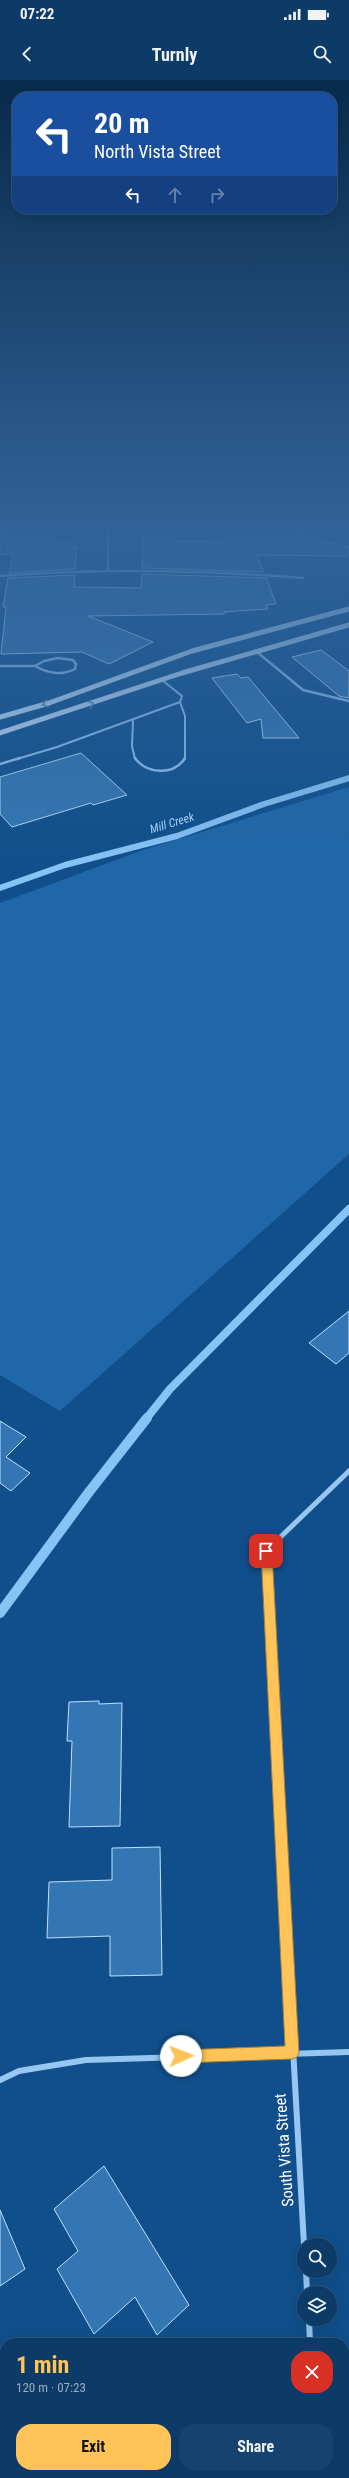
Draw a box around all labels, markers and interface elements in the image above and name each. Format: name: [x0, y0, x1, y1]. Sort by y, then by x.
text: 07:22: [20, 5, 54, 23]
icon: back: [16, 43, 38, 65]
icon: search: [311, 43, 333, 65]
text: Turnly: [152, 44, 197, 65]
text: 20 m: [94, 107, 150, 140]
icon: left: [28, 108, 80, 160]
text: North Vista Street: [94, 141, 221, 162]
icon: left: [122, 184, 144, 206]
icon: ahead: [164, 184, 186, 206]
icon: right: [206, 184, 228, 206]
one-way arrow: [42, 699, 49, 708]
one-way arrow: [87, 701, 94, 709]
water label: Mill Creek: [148, 809, 197, 836]
pin: [249, 1534, 283, 1568]
icon: arrive: [255, 1540, 277, 1562]
position arrow: [160, 2035, 202, 2077]
street label: South Vista Street: [271, 2092, 297, 2207]
map controls: [297, 2238, 337, 2326]
button: search: [297, 2238, 337, 2278]
button: layers: [297, 2286, 337, 2326]
text: 1 min: [16, 2351, 69, 2379]
button: close: [291, 2351, 333, 2393]
text: 120 m · 07:23: [16, 2380, 86, 2395]
button: Exit: [16, 2424, 171, 2470]
button: Share: [179, 2424, 333, 2470]

